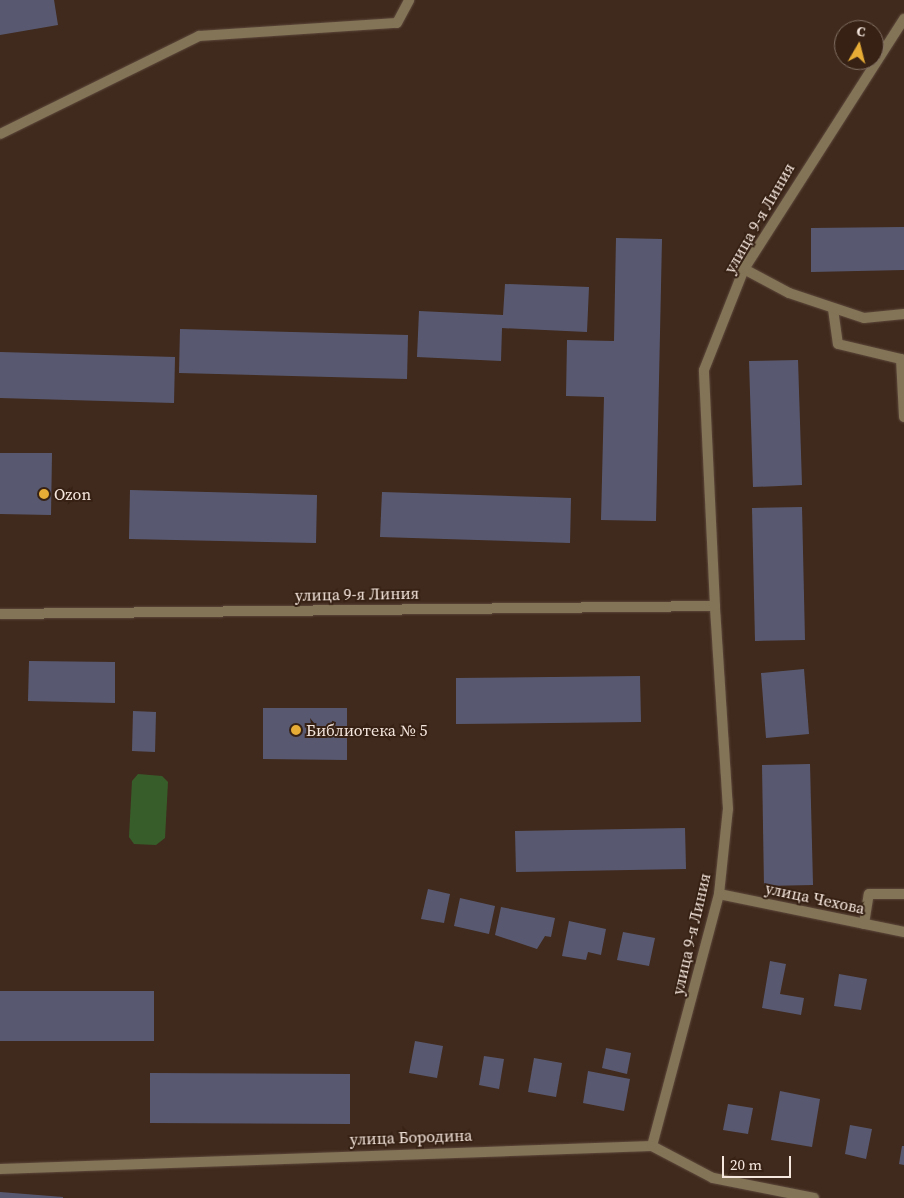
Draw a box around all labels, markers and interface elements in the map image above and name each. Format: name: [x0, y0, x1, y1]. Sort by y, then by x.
north arrow: [834, 20, 884, 70]
text: С: [855, 21, 867, 42]
street label: улица 9-я Линия: [720, 159, 798, 277]
place label: Ozon: [54, 484, 91, 504]
marker: Ozon: [38, 488, 50, 500]
street label: улица 9-я Линия: [295, 583, 419, 605]
place label: Библиотека № 5: [306, 720, 428, 740]
marker: Библиотека № 5: [290, 724, 302, 736]
street label: улица 9-я Линия: [668, 871, 714, 997]
street label: улица Чехова: [764, 878, 866, 918]
street label: улица Бородина: [349, 1125, 473, 1149]
scale bar: [724, 1146, 793, 1178]
text: 20 m: [730, 1154, 762, 1175]

